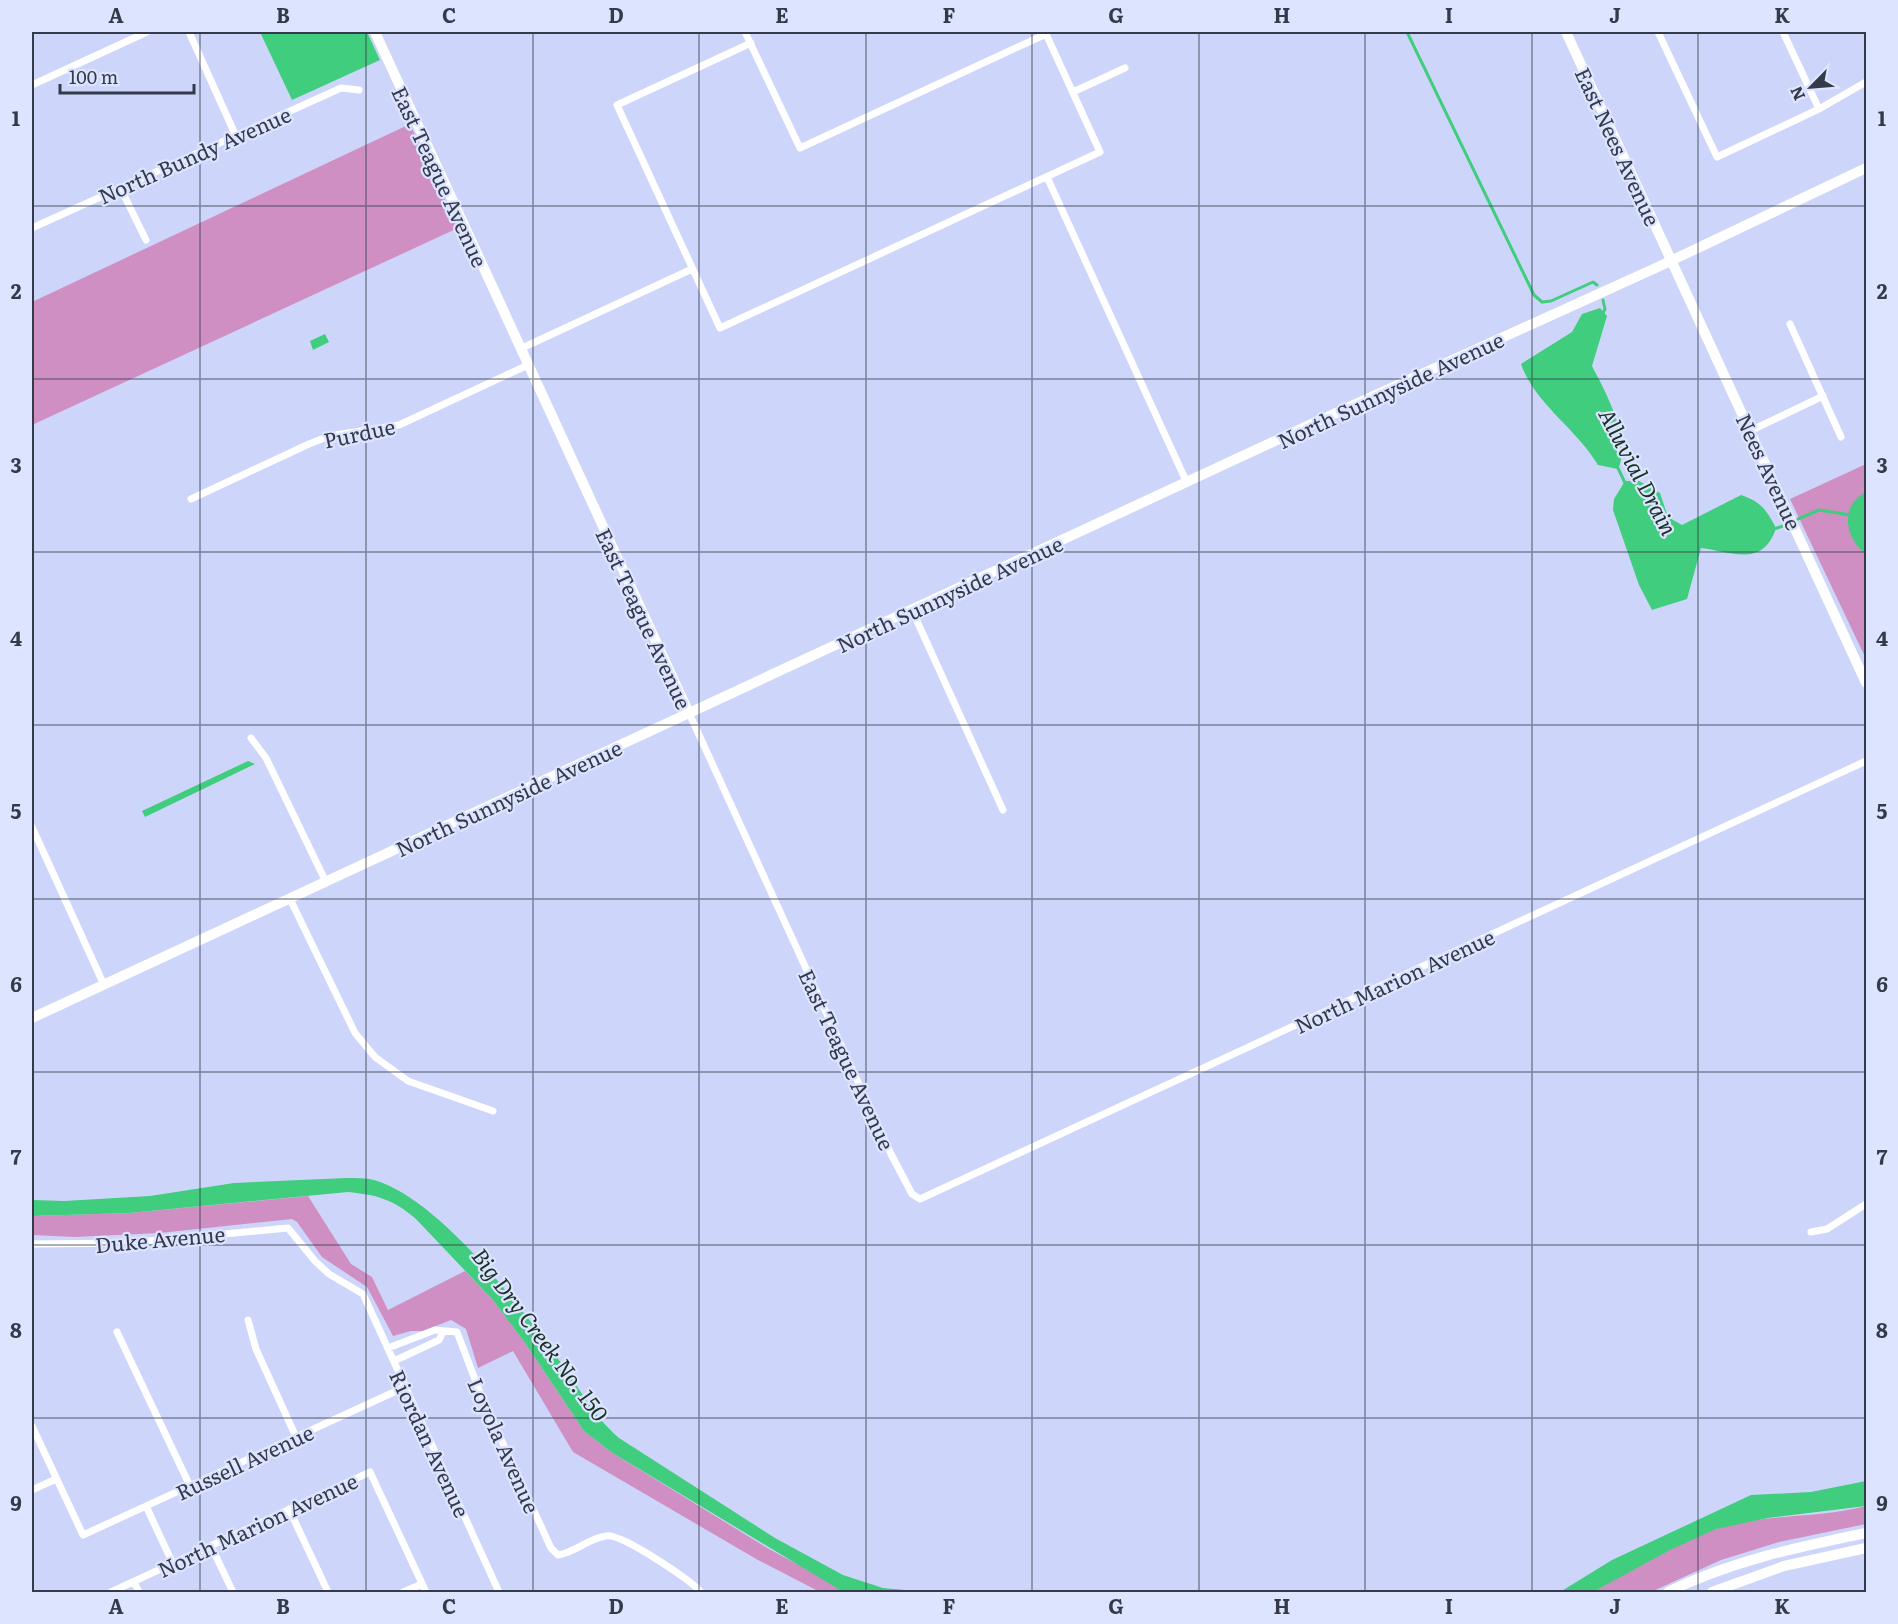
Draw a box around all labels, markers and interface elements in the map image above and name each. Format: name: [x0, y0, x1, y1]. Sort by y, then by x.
text: A: [108, 0, 124, 29]
text: B: [276, 0, 290, 29]
text: C: [442, 0, 456, 29]
text: D: [608, 0, 624, 29]
text: E: [775, 0, 789, 29]
text: F: [943, 0, 956, 29]
text: G: [1108, 0, 1124, 29]
text: H: [1274, 0, 1290, 29]
text: I: [1445, 0, 1453, 29]
text: J: [1609, 0, 1621, 29]
text: K: [1774, 0, 1790, 29]
scale bar: [60, 57, 194, 95]
north arrow: [1781, 57, 1841, 117]
street label: East Nees Avenue: [1569, 62, 1669, 231]
text: 100 m: [69, 63, 118, 90]
street label: East Teague Avenue: [385, 80, 497, 272]
text: N: [1783, 83, 1810, 105]
street label: North Bundy Avenue: [93, 97, 296, 211]
text: 1: [12, 102, 20, 132]
text: 1: [1878, 102, 1886, 132]
text: 2: [11, 275, 22, 305]
text: 2: [1877, 275, 1888, 305]
street label: North Sunnyside Avenue: [1272, 323, 1508, 455]
water label: Alluvial Drain: [1592, 402, 1686, 540]
street label: Nees Avenue: [1729, 408, 1811, 534]
street label: Purdue: [320, 409, 398, 455]
text: 3: [10, 449, 22, 479]
text: 3: [1876, 449, 1888, 479]
street label: East Teague Avenue: [589, 522, 701, 714]
street label: North Sunnyside Avenue: [831, 527, 1067, 659]
text: 4: [10, 622, 22, 652]
text: 4: [1876, 622, 1888, 652]
street label: North Sunnyside Avenue: [390, 731, 626, 863]
text: 5: [11, 795, 22, 825]
text: 5: [1877, 795, 1888, 825]
street label: North Marion Avenue: [1289, 920, 1499, 1040]
street label: East Teague Avenue: [792, 963, 904, 1155]
text: 6: [10, 968, 22, 998]
text: 6: [1876, 968, 1888, 998]
text: 7: [11, 1141, 22, 1171]
text: 7: [1877, 1141, 1888, 1171]
street label: Duke Avenue: [93, 1217, 227, 1259]
water label: Big Dry Creek No. 150: [465, 1240, 617, 1428]
text: 8: [10, 1314, 22, 1344]
text: 8: [1876, 1314, 1888, 1344]
street label: Riordan Avenue: [383, 1364, 479, 1522]
street label: Loyola Avenue: [461, 1372, 549, 1518]
street label: Russell Avenue: [170, 1415, 318, 1507]
street label: North Marion Avenue: [152, 1464, 362, 1584]
text: 9: [10, 1487, 22, 1517]
text: 9: [1876, 1487, 1888, 1517]
text: A: [108, 1590, 124, 1620]
text: B: [276, 1590, 290, 1620]
text: C: [442, 1590, 456, 1620]
text: D: [608, 1590, 624, 1620]
text: E: [775, 1590, 789, 1620]
text: F: [943, 1590, 956, 1620]
text: G: [1108, 1590, 1124, 1620]
text: H: [1274, 1590, 1290, 1620]
text: I: [1445, 1590, 1453, 1620]
text: J: [1609, 1590, 1621, 1620]
text: K: [1774, 1590, 1790, 1620]

